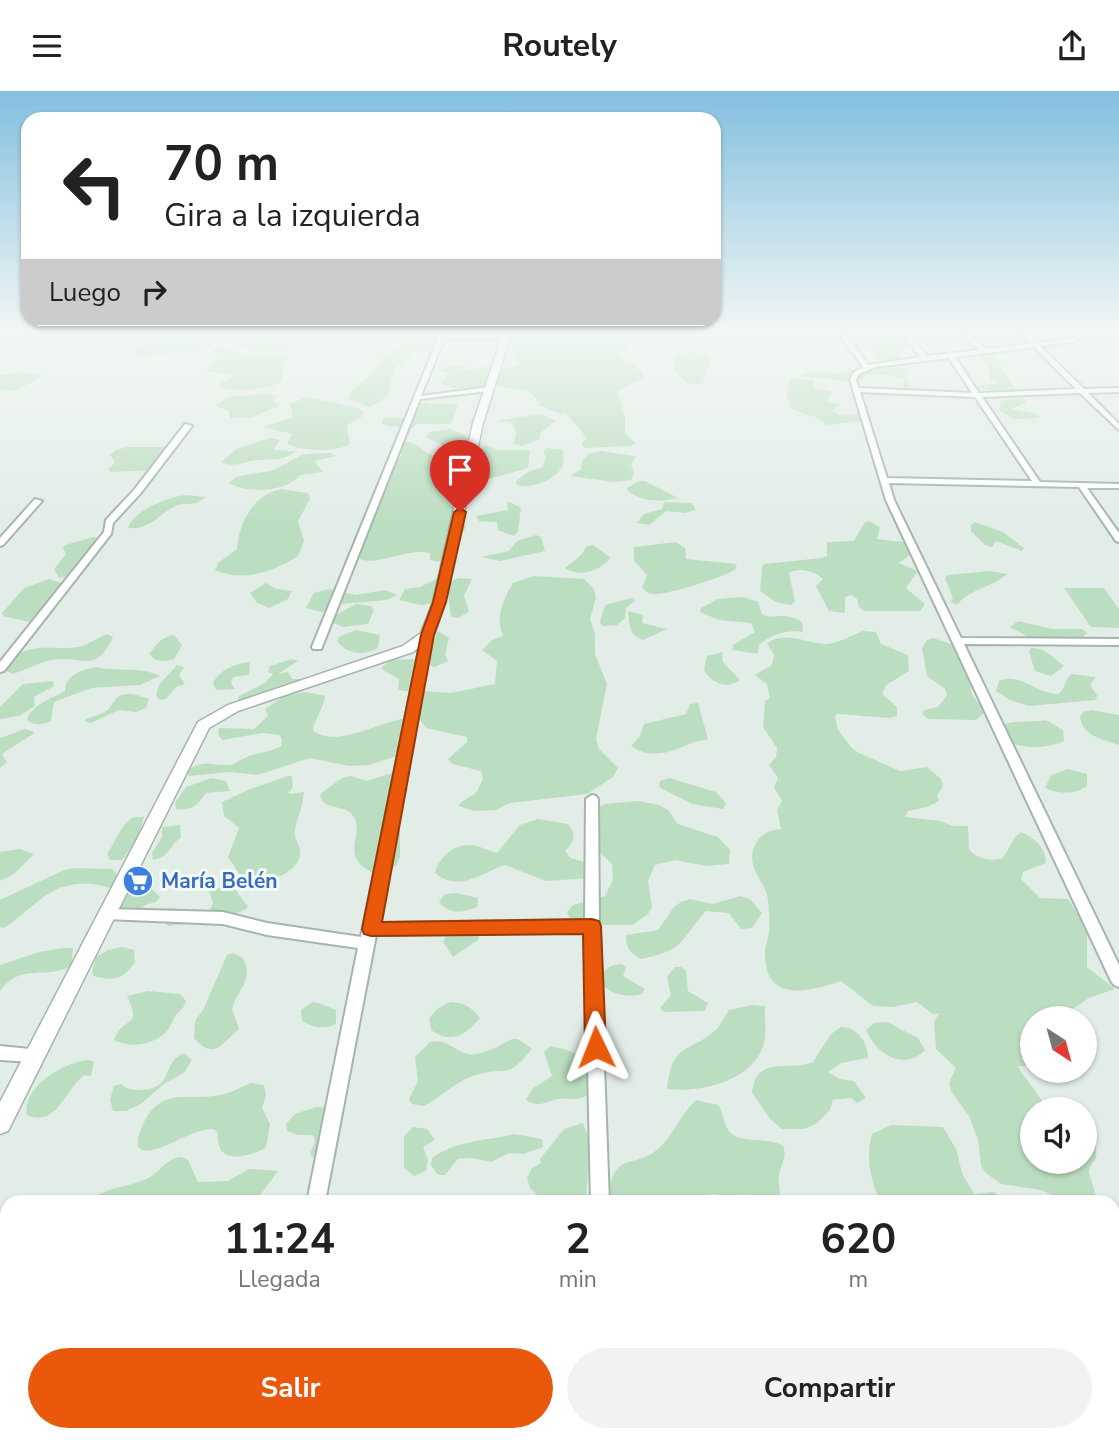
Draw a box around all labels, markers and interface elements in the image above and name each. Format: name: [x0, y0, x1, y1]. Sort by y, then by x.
text: Routely: [502, 24, 617, 67]
icon: menu: [28, 27, 66, 65]
icon: share: [1053, 27, 1091, 65]
text: 70 m: [164, 130, 279, 197]
icon: left: [49, 140, 140, 231]
text: Gira a la izquierda: [164, 194, 421, 237]
icon: right: [135, 273, 173, 311]
text: Luego: [49, 275, 121, 310]
pin: [430, 440, 490, 512]
icon: arrive: [441, 451, 479, 489]
supermarket icon: María Belén: [121, 864, 155, 898]
place label: María Belén: [161, 867, 278, 895]
north arrow: [1020, 1006, 1097, 1083]
map controls: [1020, 1006, 1097, 1174]
position arrow: [559, 1010, 633, 1084]
button: sound: [1020, 1097, 1097, 1174]
text: 11:24: [224, 1211, 335, 1268]
text: 2: [565, 1211, 590, 1268]
text: 620: [821, 1211, 896, 1268]
text: Llegada: [238, 1264, 321, 1295]
text: min: [559, 1264, 597, 1295]
text: m: [849, 1264, 868, 1295]
button: Salir: [28, 1348, 553, 1428]
button: Compartir: [567, 1348, 1092, 1428]

